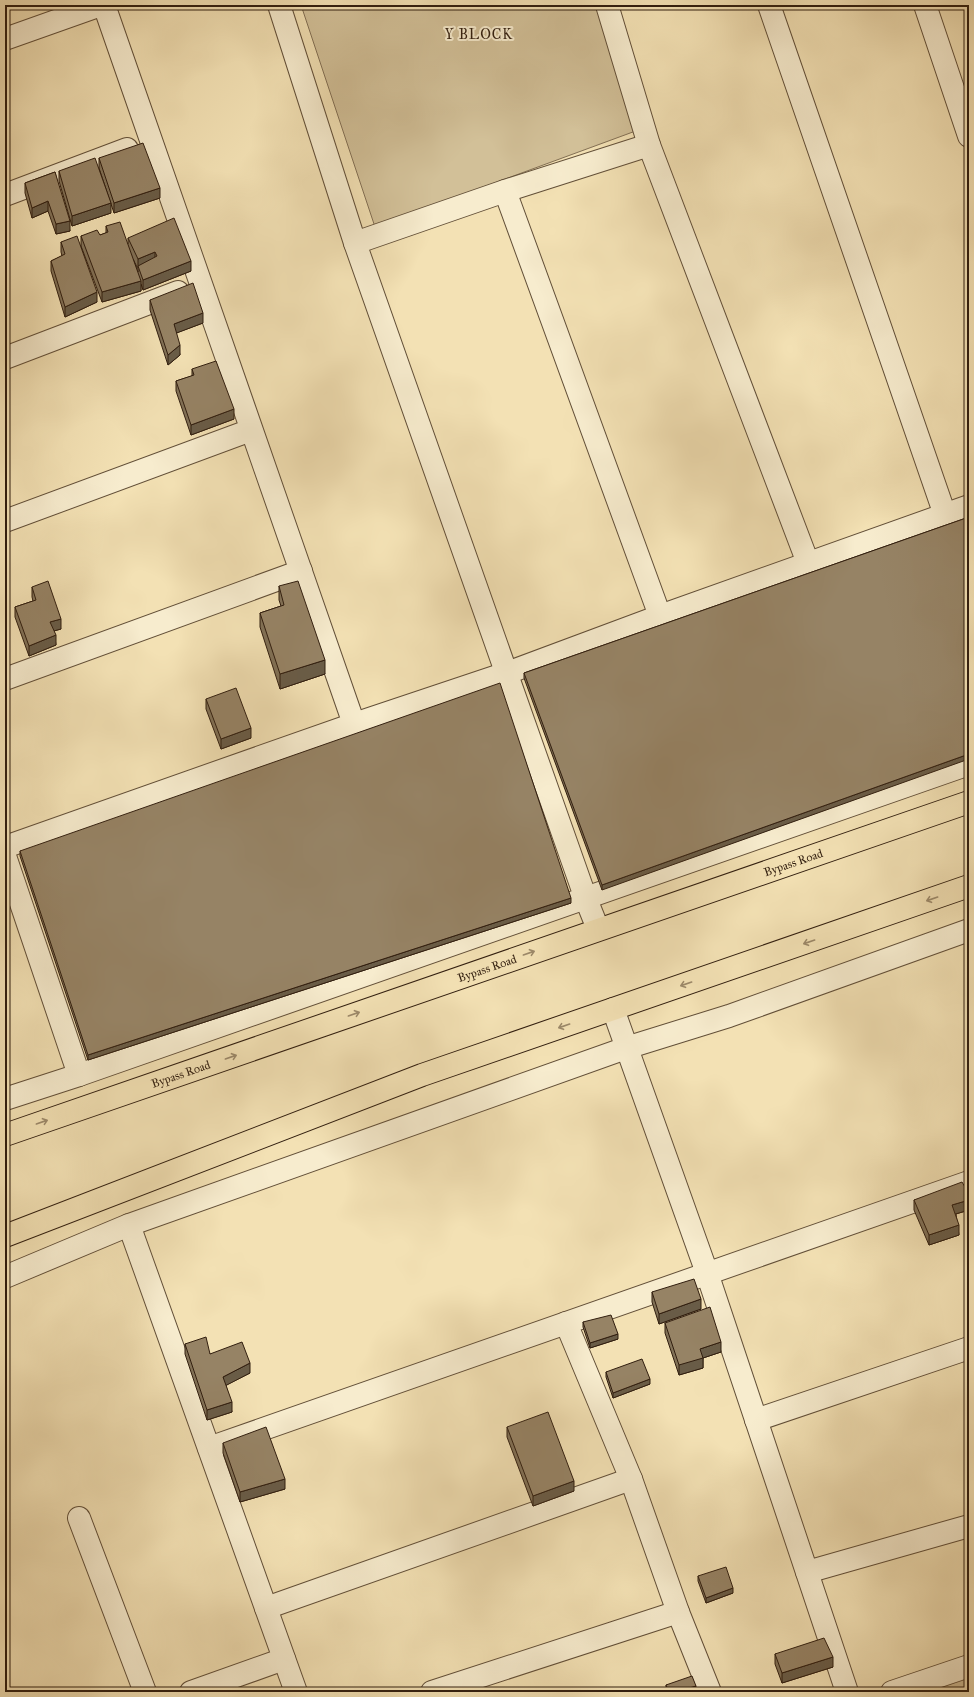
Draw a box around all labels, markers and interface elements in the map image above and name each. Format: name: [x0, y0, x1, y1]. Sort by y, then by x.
district label: Y BLOCK: [445, 26, 513, 43]
street label: Bypass Road: [762, 846, 825, 879]
one-way arrow: [926, 896, 939, 903]
one-way arrow: [804, 938, 816, 946]
one-way arrow: [523, 949, 536, 956]
street label: Bypass Road: [456, 952, 518, 985]
one-way arrow: [680, 981, 693, 988]
one-way arrow: [347, 1010, 360, 1017]
one-way arrow: [558, 1023, 570, 1031]
one-way arrow: [224, 1052, 236, 1060]
street label: Bypass Road: [149, 1058, 212, 1091]
one-way arrow: [35, 1118, 48, 1125]

